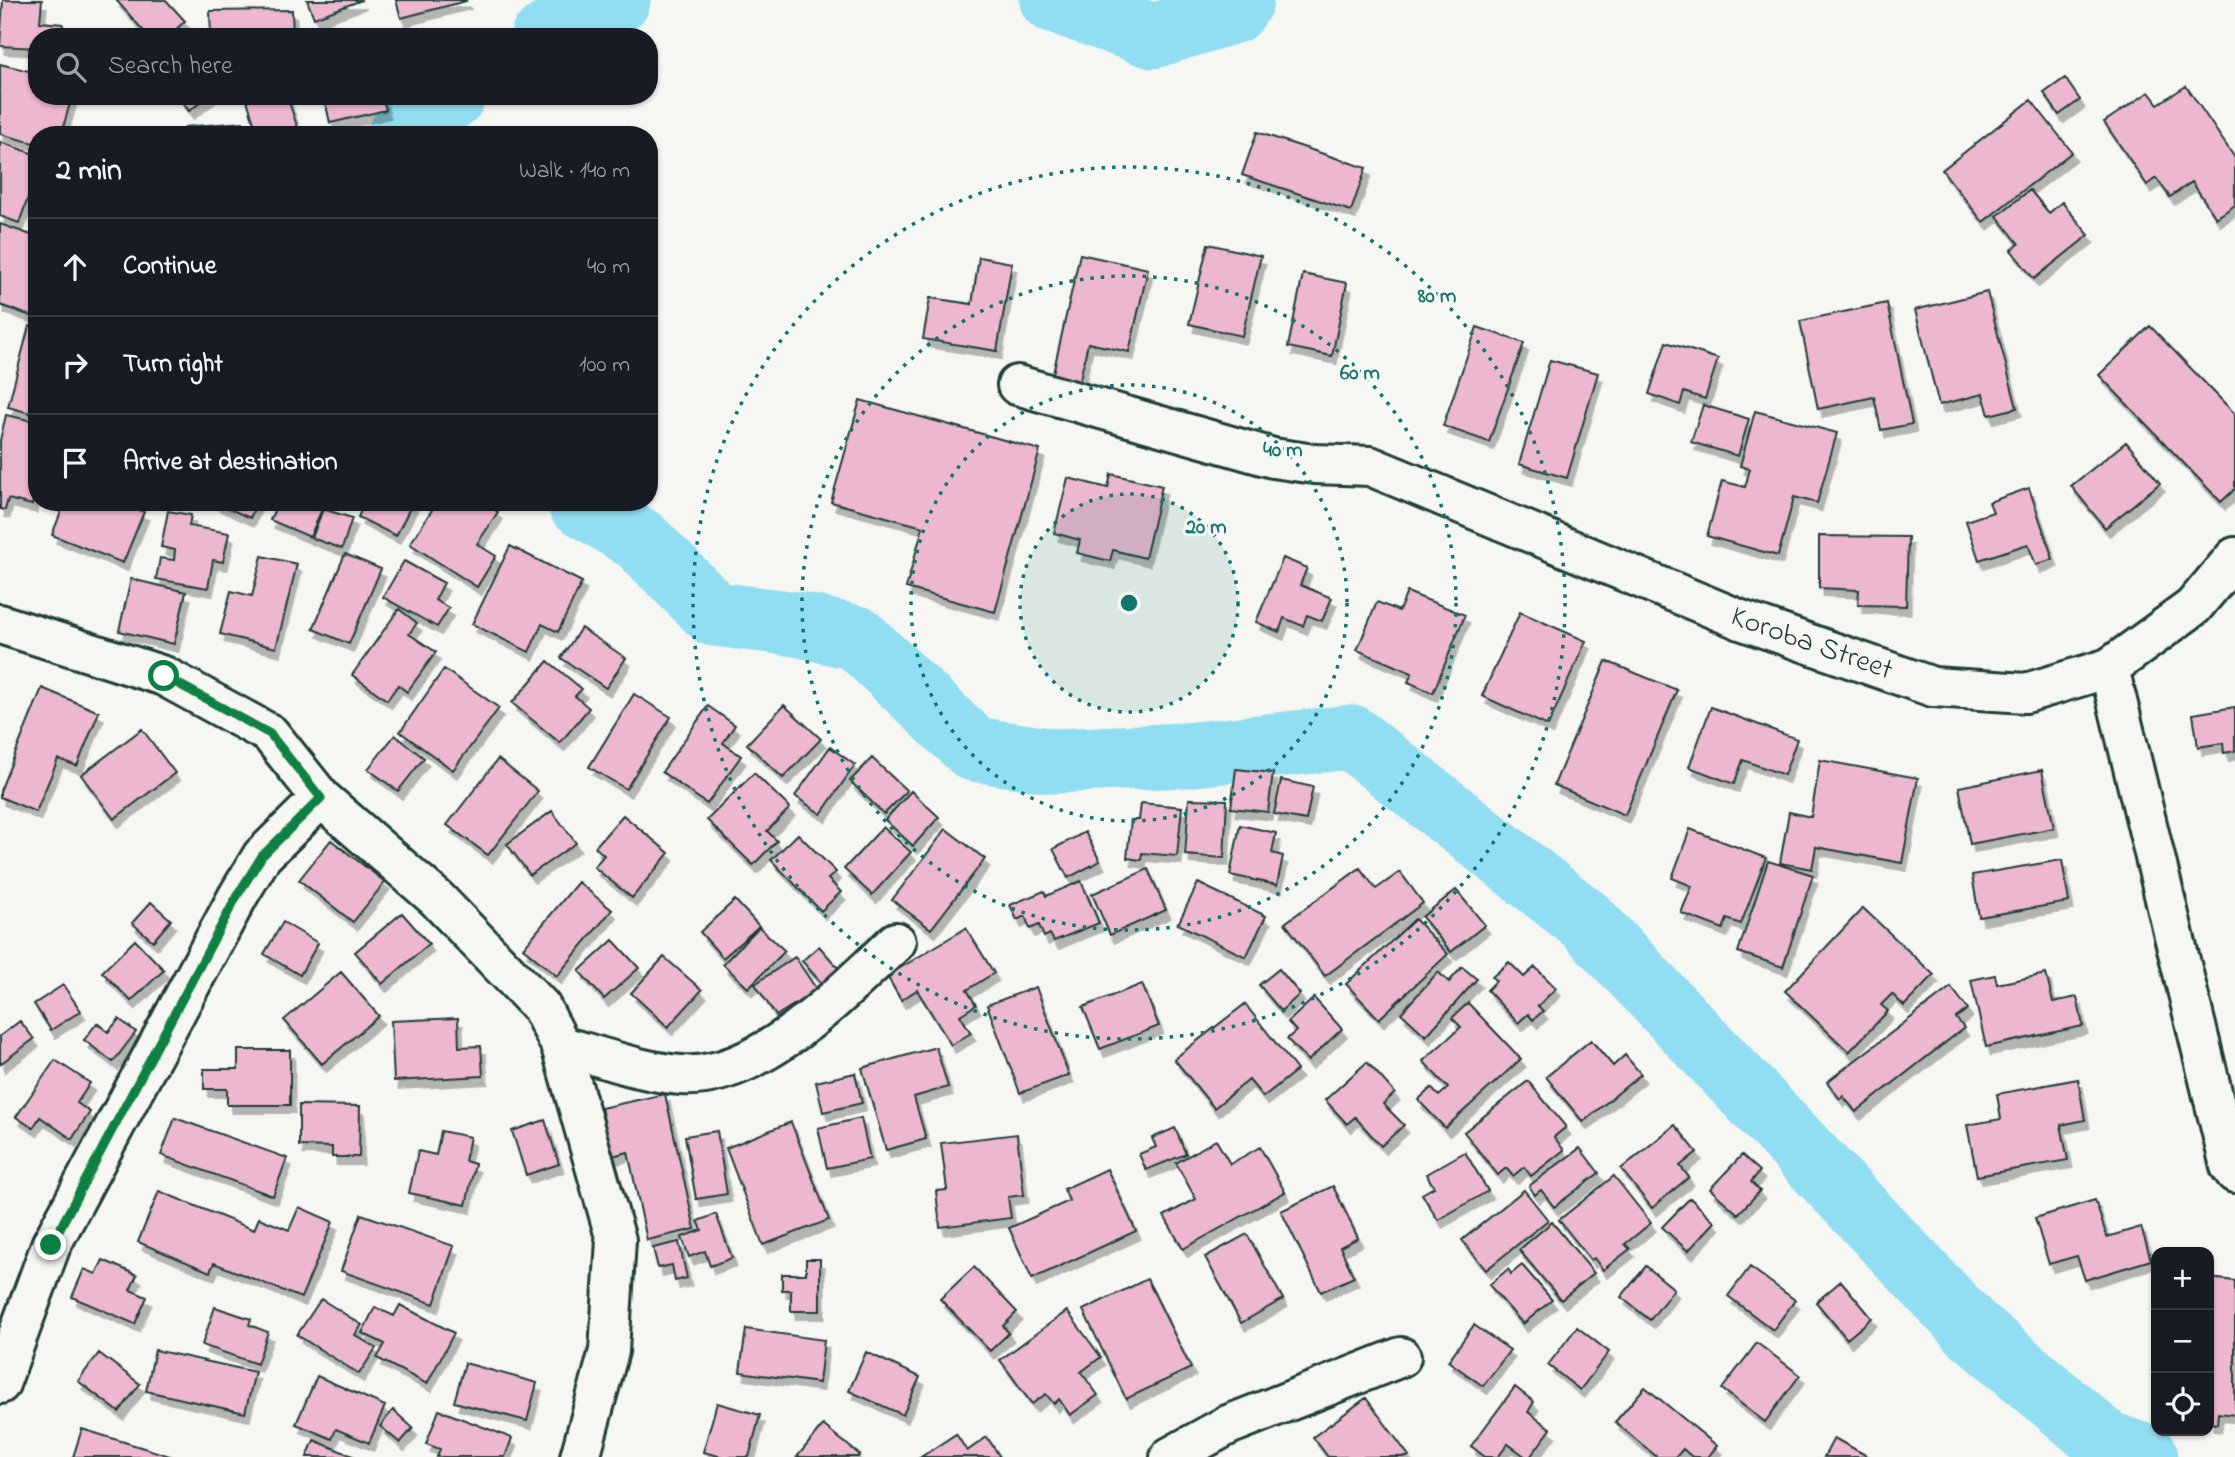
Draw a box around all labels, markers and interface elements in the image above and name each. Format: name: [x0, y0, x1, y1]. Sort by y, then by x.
search box: [28, 28, 658, 105]
icon: search: [52, 48, 90, 86]
text: Search here: [108, 48, 233, 86]
text: 2 min: [56, 150, 122, 194]
text: Walk · 140 m: [519, 155, 630, 188]
icon: ahead: [56, 248, 94, 286]
text: Continue: [123, 248, 216, 286]
text: 40 m: [587, 251, 630, 284]
text: 80 m: [1417, 282, 1456, 312]
icon: right: [56, 346, 94, 384]
text: Turn right: [123, 346, 223, 384]
text: 100 m: [579, 349, 630, 382]
text: 60 m: [1340, 359, 1380, 389]
text: 40 m: [1263, 436, 1303, 466]
icon: arrive: [56, 444, 94, 482]
text: Arrive at destination: [123, 444, 338, 482]
text: 20 m: [1184, 513, 1227, 543]
centre of rings: [1117, 591, 1141, 615]
street label: Koroba Street: [1723, 596, 1899, 693]
route start: [148, 660, 179, 691]
route end: [35, 1229, 66, 1260]
map controls: [2151, 1247, 2214, 1436]
button: +: [2151, 1247, 2214, 1310]
button: −: [2151, 1310, 2214, 1373]
button: locate: [2151, 1373, 2214, 1436]

